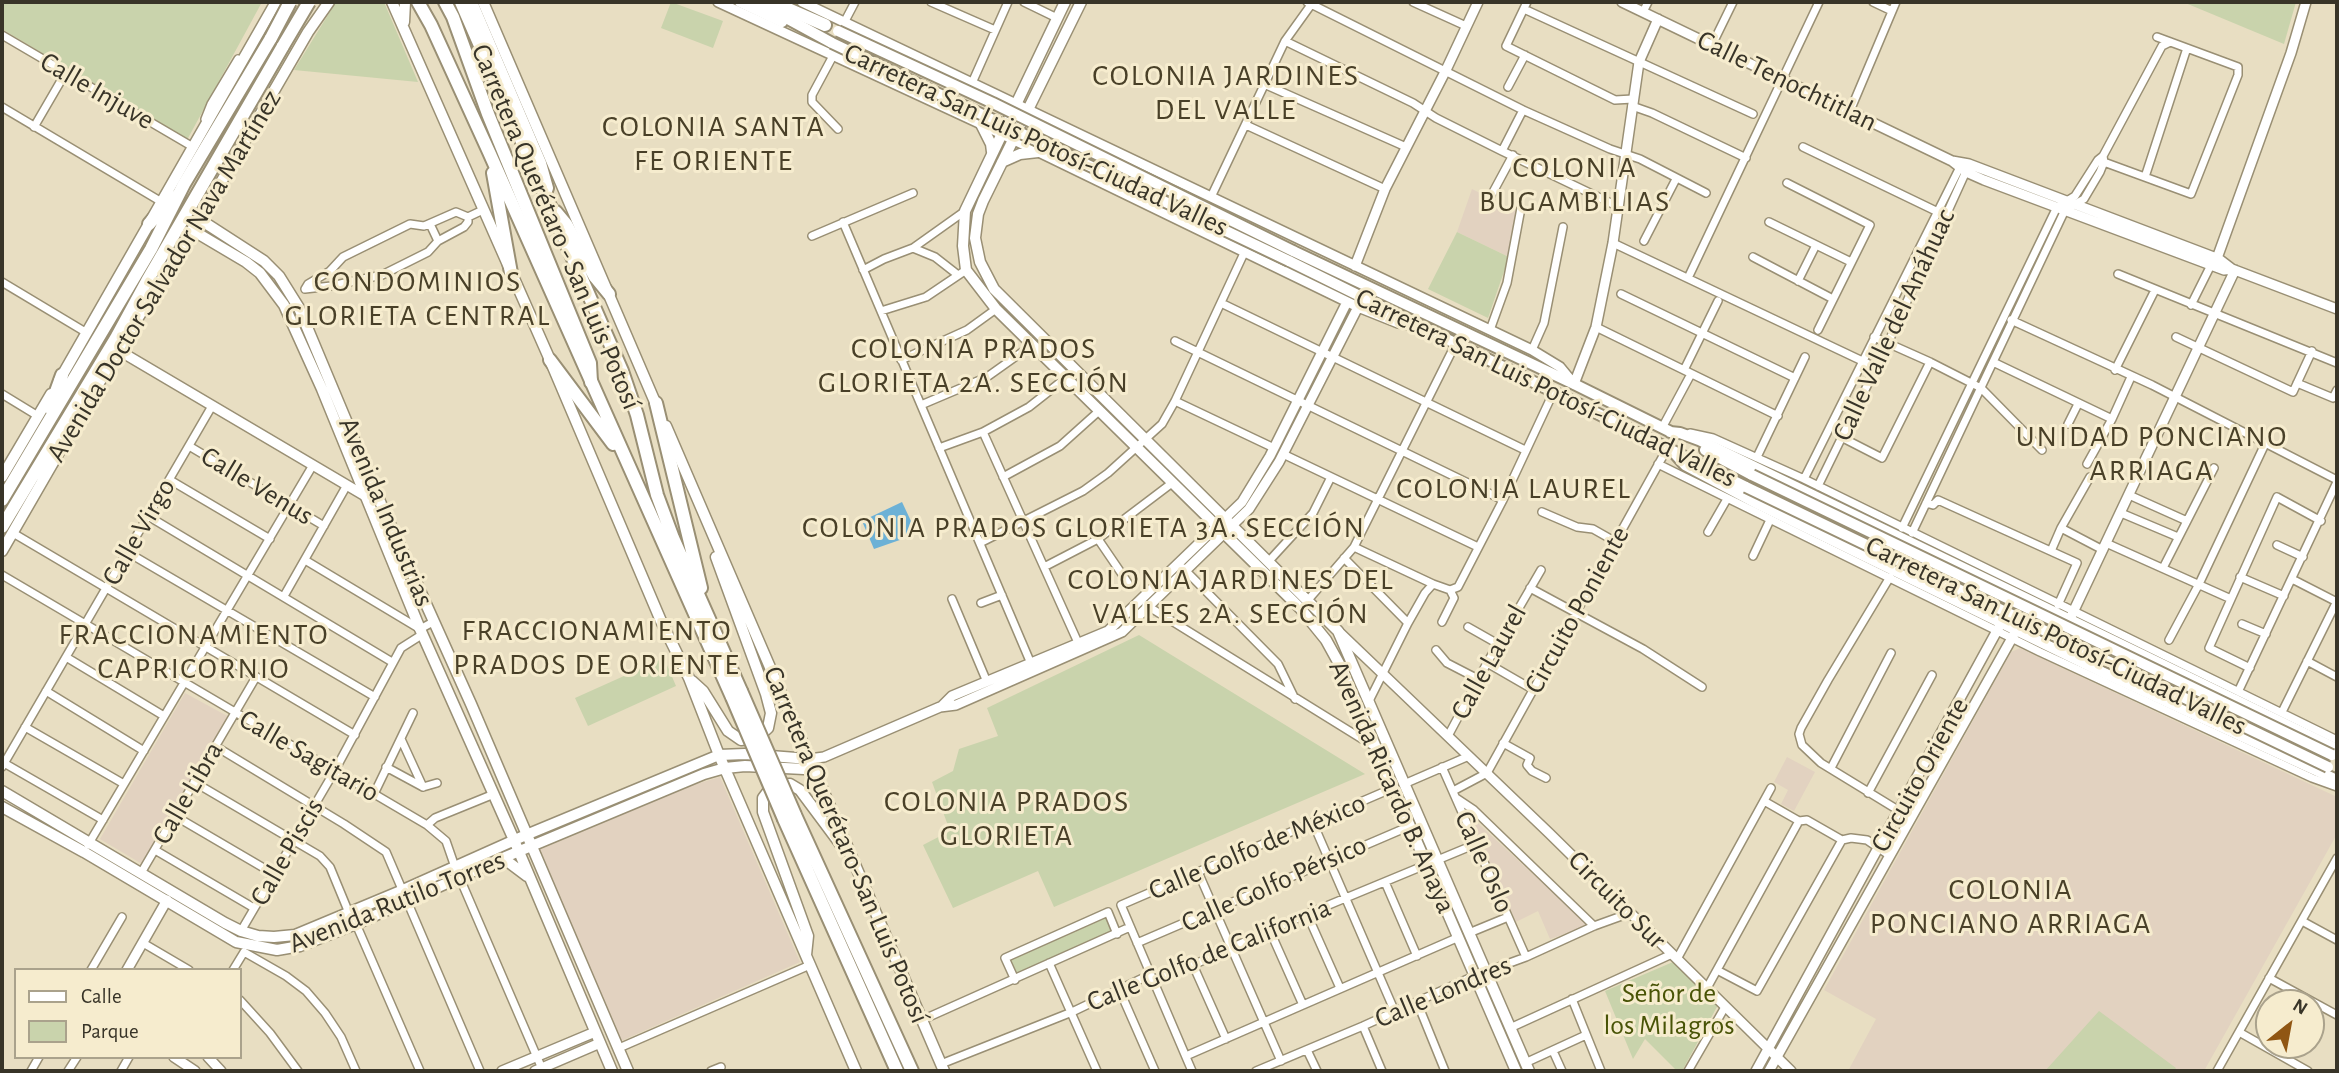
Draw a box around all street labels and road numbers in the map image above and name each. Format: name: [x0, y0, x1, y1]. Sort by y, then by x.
street label: Calle Tenochtitlan: [1692, 23, 1882, 139]
street label: Carretera San Luis Potosí-Ciudad Valles: [839, 36, 1233, 244]
street label: Carretera Querétaro - San Luis Potosí: [464, 39, 648, 415]
street label: Calle Injuve: [34, 45, 160, 137]
street label: Avenida Doctor Salvador Nava Martínez: [39, 84, 289, 468]
street label: Calle Valle del Anáhuac: [1825, 204, 1963, 446]
street label: Carretera San Luis Potosí-Ciudad Valles: [1350, 281, 1742, 495]
street label: Avenida Industrias: [331, 412, 441, 612]
street label: Calle Venus: [195, 439, 319, 533]
street label: Calle Virgo: [95, 473, 183, 591]
street label: Circuito Poniente: [1517, 521, 1637, 699]
street label: Carretera San Luis Potosí-Ciudad Valles: [1860, 529, 2252, 743]
street label: Calle Laurel: [1444, 599, 1534, 725]
street label: Avenida Ricardo B. Anaya: [1321, 655, 1463, 919]
street label: Carretera Querétaro-San Luis Potosí: [755, 661, 937, 1029]
street label: Circuito Oriente: [1864, 692, 1976, 858]
street label: Calle Sagitario: [233, 702, 385, 810]
street label: Calle Libra: [145, 736, 231, 850]
street label: Calle Golfo de México: [1144, 786, 1370, 908]
street label: Calle Piscis: [243, 792, 331, 912]
street label: Calle Oslo: [1447, 806, 1521, 918]
street label: Calle Golfo Pérsico: [1176, 828, 1372, 940]
street label: Avenida Rutilo Torres: [284, 843, 510, 961]
street label: Circuito Sur: [1561, 844, 1673, 956]
street label: Calle Golfo de California: [1082, 891, 1336, 1019]
street label: Calle Londres: [1370, 948, 1516, 1036]

